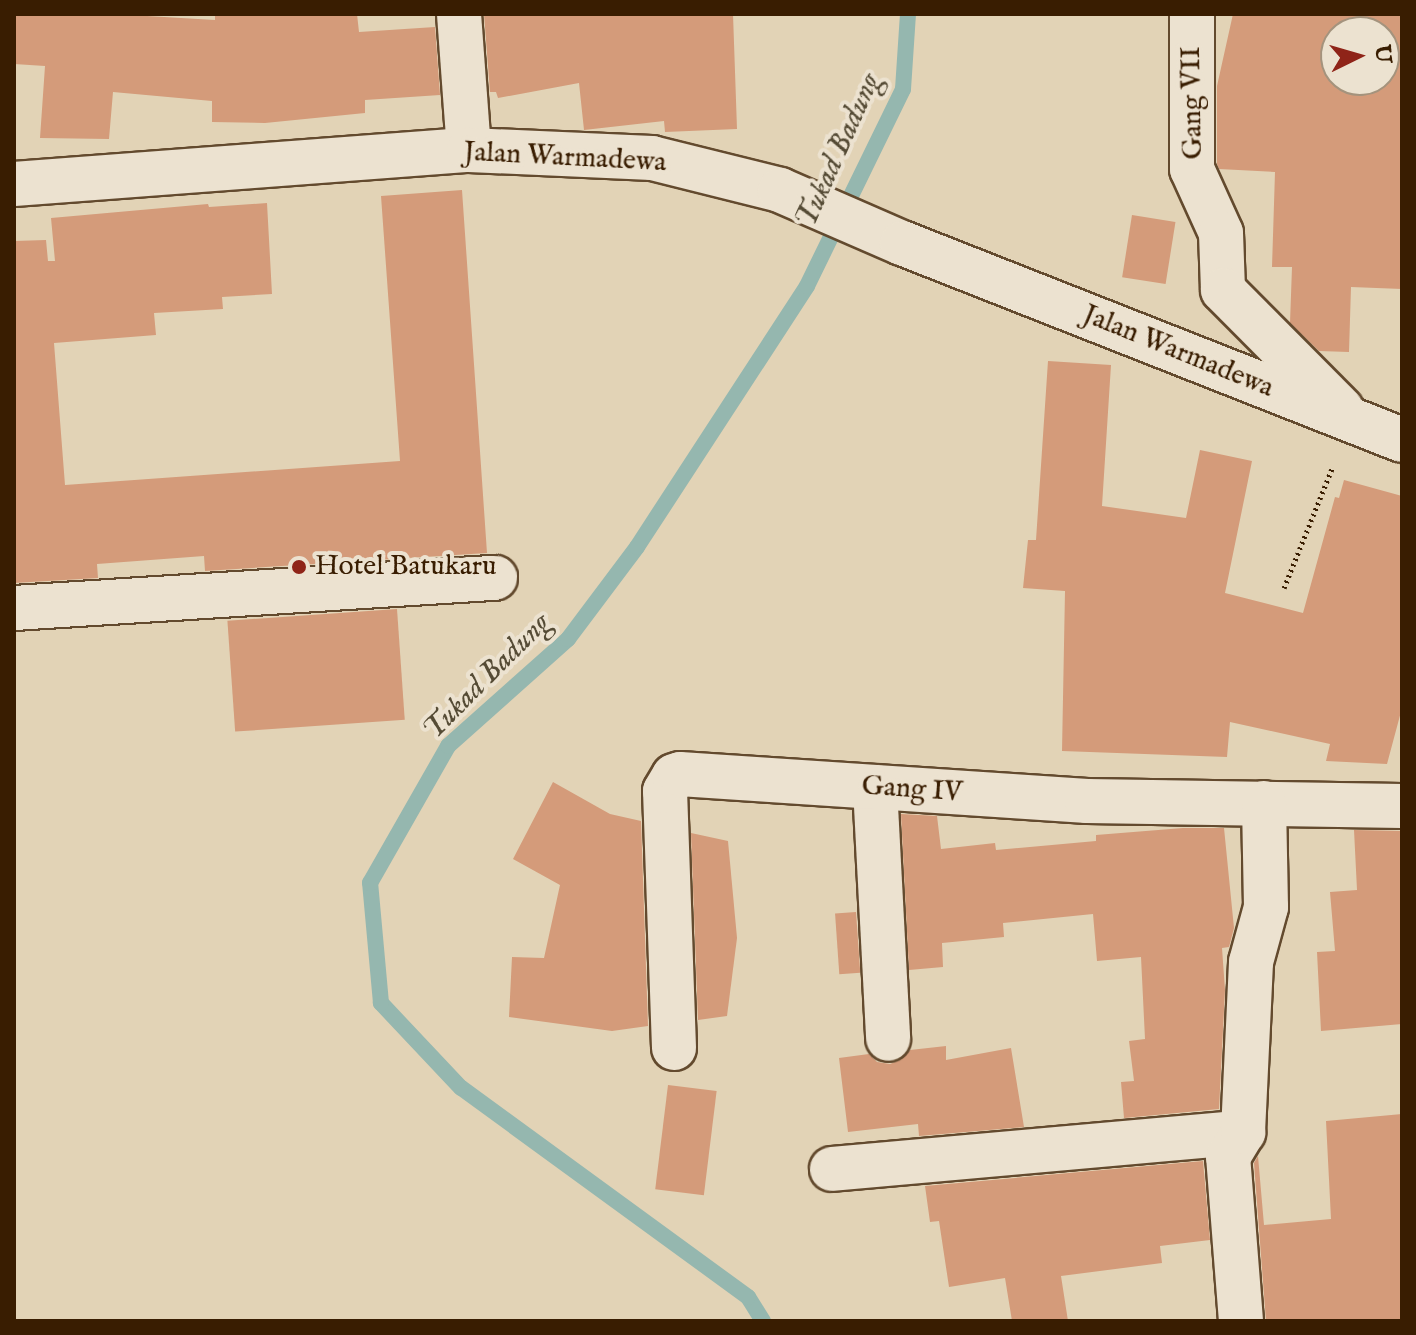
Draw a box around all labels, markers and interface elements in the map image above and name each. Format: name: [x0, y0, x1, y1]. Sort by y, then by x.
north arrow: [1320, 16, 1400, 96]
text: U: [1367, 44, 1397, 65]
street label: Gang VII: [1175, 46, 1211, 160]
water label: Tukad Badung: [789, 68, 889, 234]
street label: Jalan Warmadewa: [463, 136, 667, 180]
street label: Jalan Warmadewa: [1078, 298, 1278, 406]
place label: Hotel Batukaru: [315, 550, 497, 584]
marker: Hotel Batukaru: [290, 558, 308, 576]
water label: Tukad Badung: [416, 606, 558, 748]
street label: Gang IV: [860, 770, 964, 810]

